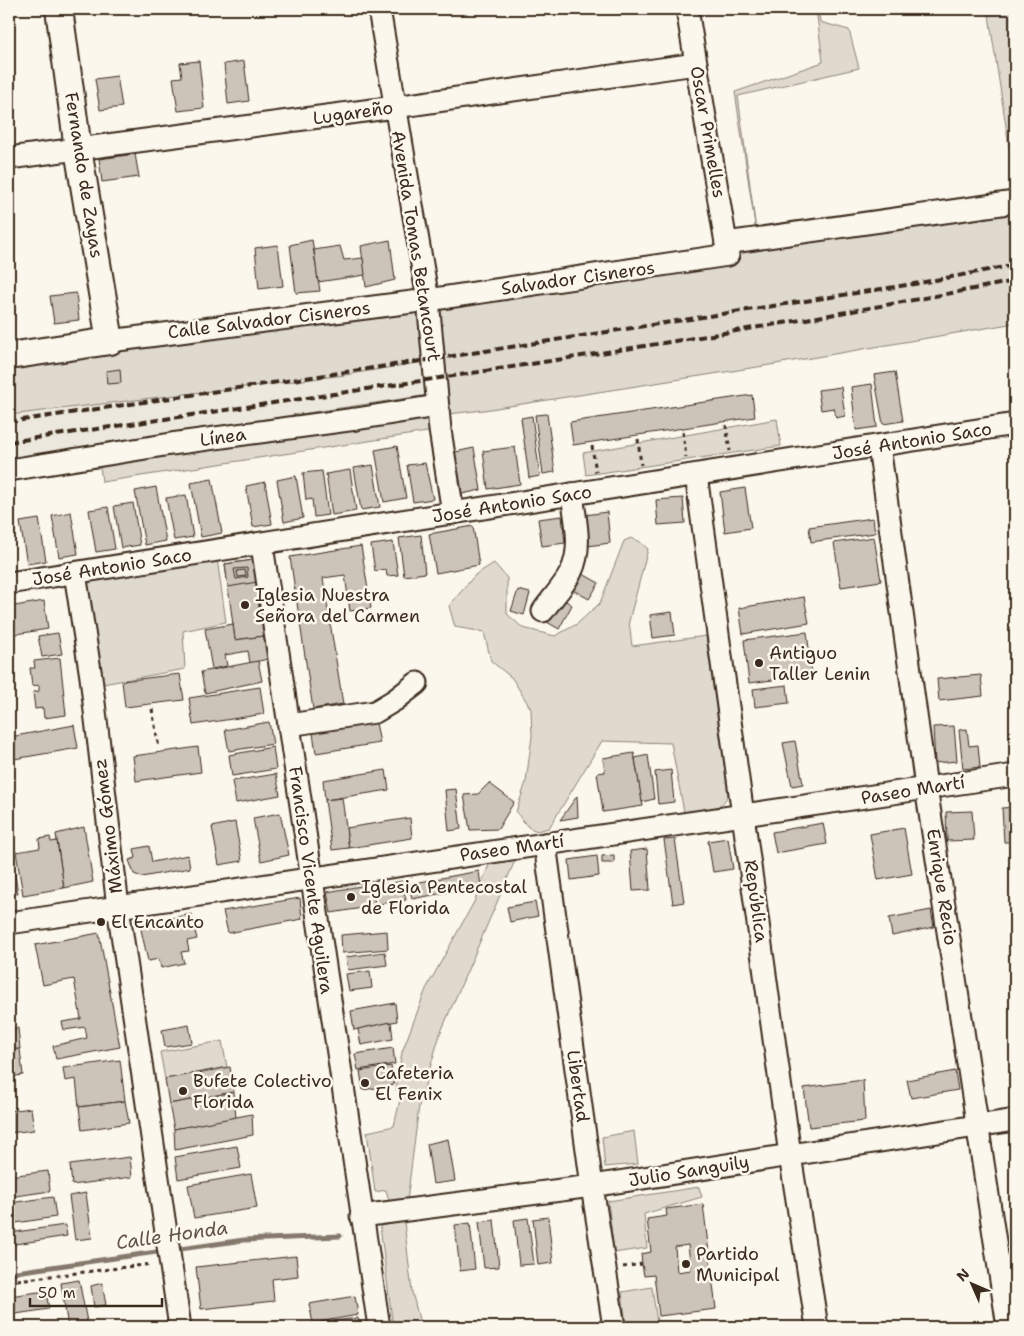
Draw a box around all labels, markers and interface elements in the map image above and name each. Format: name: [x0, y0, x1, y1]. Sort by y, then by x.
street label: Oscar Primelles: [685, 64, 731, 200]
street label: Fernando de Zayas: [59, 90, 109, 260]
street label: Lugareño: [311, 95, 395, 131]
street label: Avenida Tomas Betancourt: [386, 129, 446, 363]
street label: Salvador Cisneros: [500, 255, 656, 301]
street label: Calle Salvador Cisneros: [166, 296, 372, 344]
street label: José Antonio Saco: [830, 417, 994, 465]
street label: Línea: [198, 422, 248, 452]
street label: José Antonio Saco: [430, 480, 594, 528]
street label: José Antonio Saco: [30, 543, 194, 591]
place label: Iglesia Nuestra Señora del Carmen: [255, 583, 420, 628]
marker: Iglesia Nuestra Señora del Carmen: [239, 599, 251, 611]
place label: Antiguo Taller Lenin: [769, 641, 870, 686]
marker: Antiguo Taller Lenin: [753, 657, 765, 669]
street label: Máximo Gómez: [88, 757, 128, 895]
street label: Francisco Vicente Aguilera: [283, 765, 339, 995]
street label: Paseo Martí: [859, 770, 967, 810]
street label: Enrique Recio: [921, 827, 963, 947]
street label: Paseo Martí: [458, 829, 566, 867]
street label: República: [738, 858, 774, 944]
place label: Iglesia Pentecostal de Florida: [361, 875, 527, 920]
marker: Iglesia Pentecostal de Florida: [345, 891, 357, 903]
place label: El Encanto: [111, 910, 204, 934]
marker: El Encanto: [95, 916, 107, 928]
street label: Libertad: [561, 1048, 595, 1124]
place label: Cafeteria El Fenix: [375, 1061, 454, 1106]
place label: Bufete Colectivo Florida: [193, 1069, 332, 1114]
marker: Cafeteria El Fenix: [359, 1077, 371, 1089]
marker: Bufete Colectivo Florida: [177, 1085, 189, 1097]
street label: Julio Sanguily: [627, 1150, 751, 1192]
water label: Calle Honda: [114, 1215, 230, 1255]
place label: Partido Municipal: [696, 1242, 780, 1287]
marker: Partido Municipal: [680, 1258, 692, 1270]
north arrow: [946, 1258, 996, 1308]
text: N: [953, 1265, 973, 1285]
scale bar: [30, 1276, 162, 1308]
text: 50 m: [38, 1283, 76, 1303]

